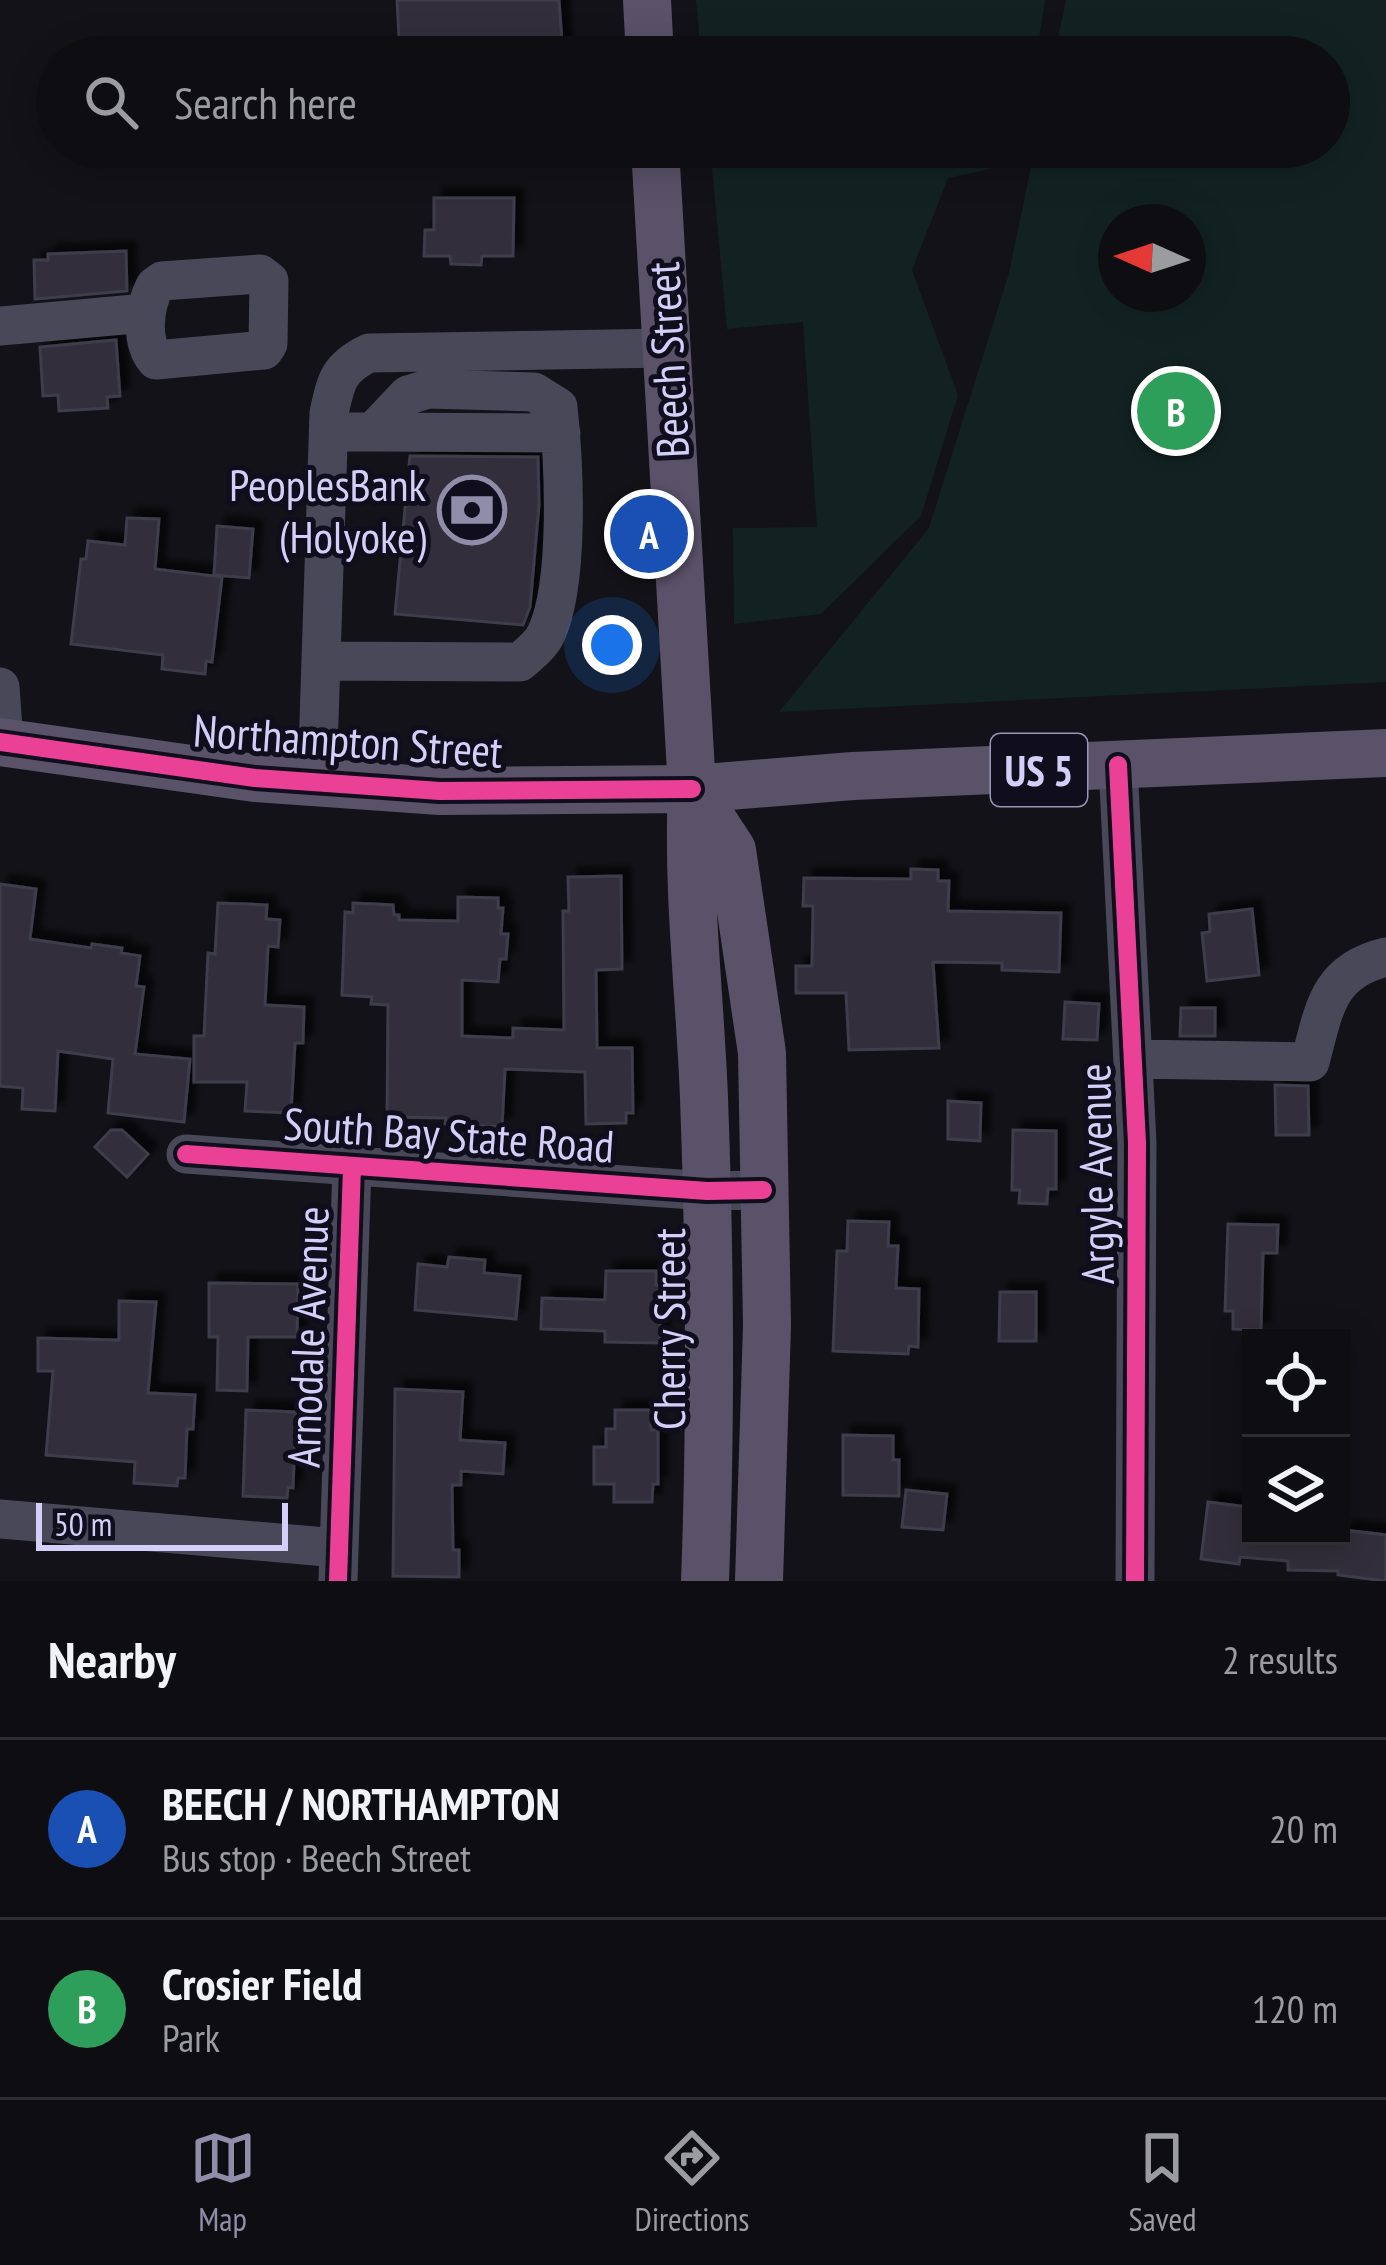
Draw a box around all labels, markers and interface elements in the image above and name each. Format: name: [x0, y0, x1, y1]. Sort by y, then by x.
search box: [36, 36, 1350, 168]
icon: search: [78, 69, 144, 135]
text: Search here: [174, 73, 357, 131]
north arrow: [1098, 204, 1206, 312]
street label: Beech Street: [633, 260, 701, 459]
pin: B: [1137, 366, 1215, 456]
place label: PeoplesBank (Holyoke): [229, 455, 427, 565]
bank icon: PeoplesBank (Holyoke): [437, 475, 507, 545]
pin: A: [610, 489, 688, 579]
your location: [582, 615, 642, 675]
street label: Northampton Street: [191, 700, 505, 780]
road number: US 5: [991, 734, 1087, 806]
street label: Argyle Avenue: [1064, 1063, 1126, 1285]
street label: South Bay State Road: [282, 1094, 616, 1174]
street label: Arnodale Avenue: [273, 1205, 341, 1469]
street label: Cherry Street: [639, 1227, 697, 1430]
map controls: [1242, 1329, 1350, 1545]
button: locate: [1242, 1329, 1350, 1437]
button: layers: [1242, 1437, 1350, 1545]
scale bar: [36, 1497, 288, 1550]
text: 50 m: [54, 1502, 112, 1545]
text: Nearby: [48, 1626, 176, 1692]
text: 2 results: [1222, 1634, 1338, 1685]
text: BEECH / NORTHAMPTON: [162, 1774, 560, 1832]
text: A: [77, 1803, 97, 1854]
text: 20 m: [1269, 1803, 1338, 1854]
text: Bus stop · Beech Street: [162, 1832, 471, 1883]
text: Crosier Field: [162, 1954, 362, 2012]
text: B: [77, 1983, 97, 2034]
text: 120 m: [1252, 1983, 1338, 2034]
text: Park: [162, 2012, 220, 2063]
tab: Map: [190, 2125, 256, 2240]
tab: Directions: [635, 2125, 749, 2240]
tab: Saved: [1128, 2125, 1196, 2240]

